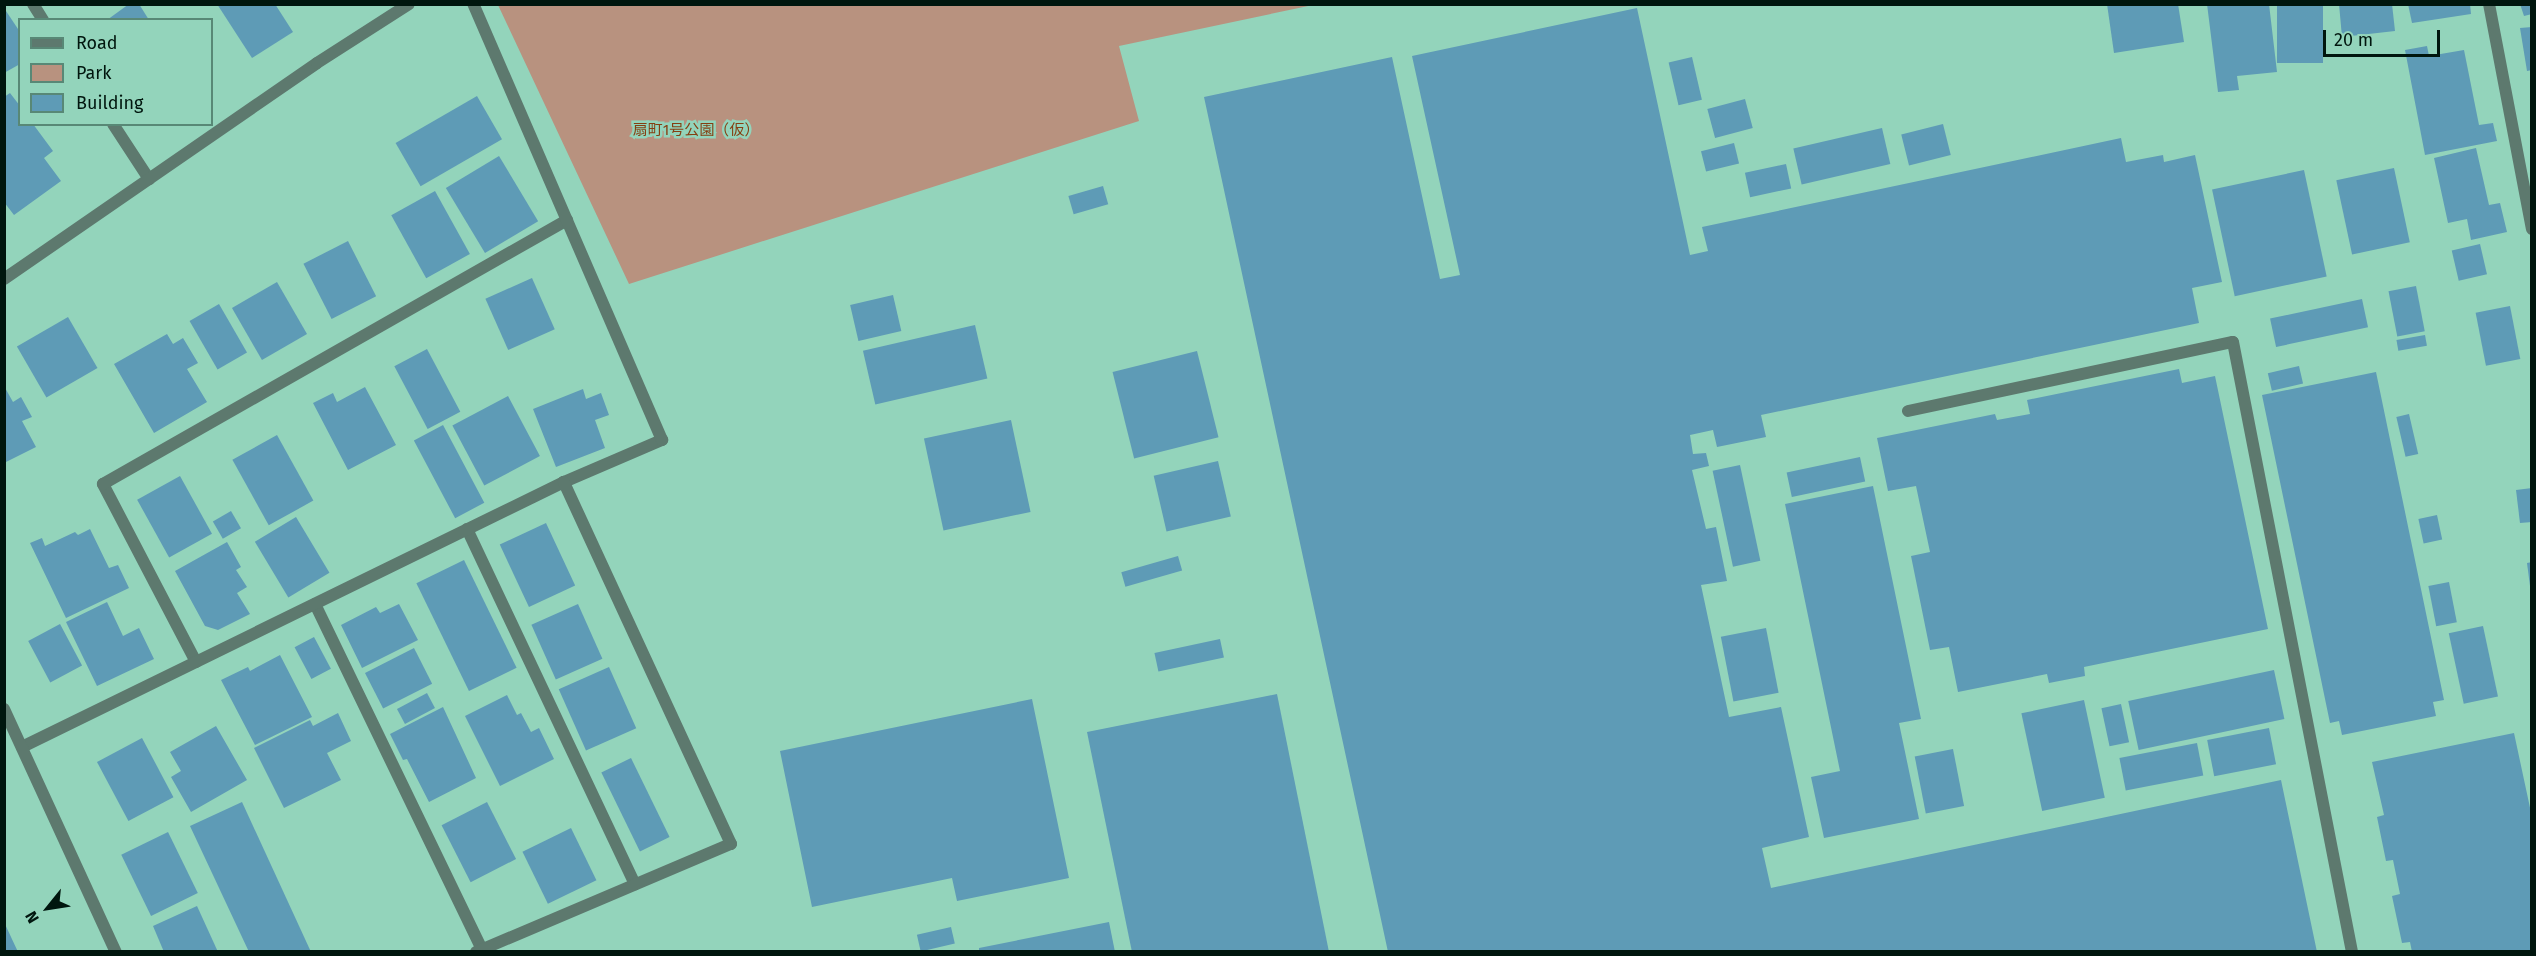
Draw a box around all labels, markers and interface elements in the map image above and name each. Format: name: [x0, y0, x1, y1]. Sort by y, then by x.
legend: [18, 18, 213, 126]
scale bar: [2326, 18, 2443, 56]
text: 20 m: [2334, 29, 2373, 51]
text: Road: [76, 32, 118, 54]
text: Park: [76, 62, 111, 84]
text: Building: [76, 92, 143, 114]
park label: 扇町1号公園（仮）: [633, 122, 759, 140]
north arrow: [18, 878, 78, 938]
text: N: [21, 908, 43, 927]

